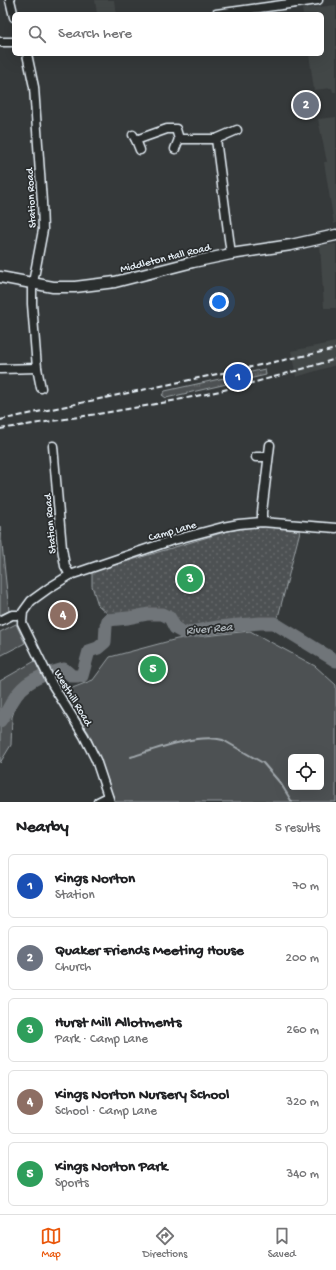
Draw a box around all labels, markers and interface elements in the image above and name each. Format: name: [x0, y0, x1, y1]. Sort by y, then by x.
search box: [12, 12, 324, 56]
icon: search: [26, 23, 48, 45]
text: Search here: [58, 25, 132, 43]
pin: 2: [293, 90, 319, 120]
street label: Station Road: [24, 166, 40, 228]
street label: Middleton Hall Road: [119, 242, 214, 276]
your location: [209, 292, 229, 312]
pin: 1: [225, 362, 251, 392]
street label: Station Road: [42, 492, 60, 554]
street label: Camp Lane: [147, 519, 198, 544]
pin: 3: [177, 564, 203, 594]
pin: 4: [50, 600, 76, 630]
water label: River Rea: [185, 621, 234, 639]
pin: 5: [140, 654, 166, 684]
street label: Westhill Road: [51, 668, 95, 730]
map controls: [288, 754, 324, 790]
button: locate: [288, 754, 324, 790]
text: Nearby: [16, 818, 69, 838]
text: 5 results: [275, 821, 320, 836]
text: Kings Norton: [55, 870, 135, 888]
text: 1: [27, 879, 33, 894]
text: 70 m: [293, 879, 319, 894]
text: Station: [55, 888, 95, 903]
text: Quaker Friends Meeting House: [55, 942, 244, 960]
text: 2: [27, 951, 33, 966]
text: 200 m: [286, 951, 319, 966]
text: Church: [55, 960, 91, 975]
text: Hurst Mill Allotments: [55, 1014, 181, 1032]
text: 3: [27, 1023, 33, 1038]
text: 260 m: [286, 1023, 319, 1038]
text: Park · Camp Lane: [55, 1032, 148, 1047]
text: Kings Norton Nursery School: [55, 1086, 229, 1104]
text: 4: [27, 1095, 33, 1110]
text: 320 m: [286, 1095, 319, 1110]
text: School · Camp Lane: [55, 1104, 157, 1119]
text: Kings Norton Park: [55, 1158, 167, 1176]
text: 5: [27, 1167, 33, 1182]
text: 340 m: [286, 1167, 319, 1182]
text: Sports: [55, 1176, 89, 1191]
tab: Map: [40, 1225, 62, 1261]
tab: Directions: [143, 1225, 187, 1261]
tab: Saved: [268, 1225, 296, 1261]

